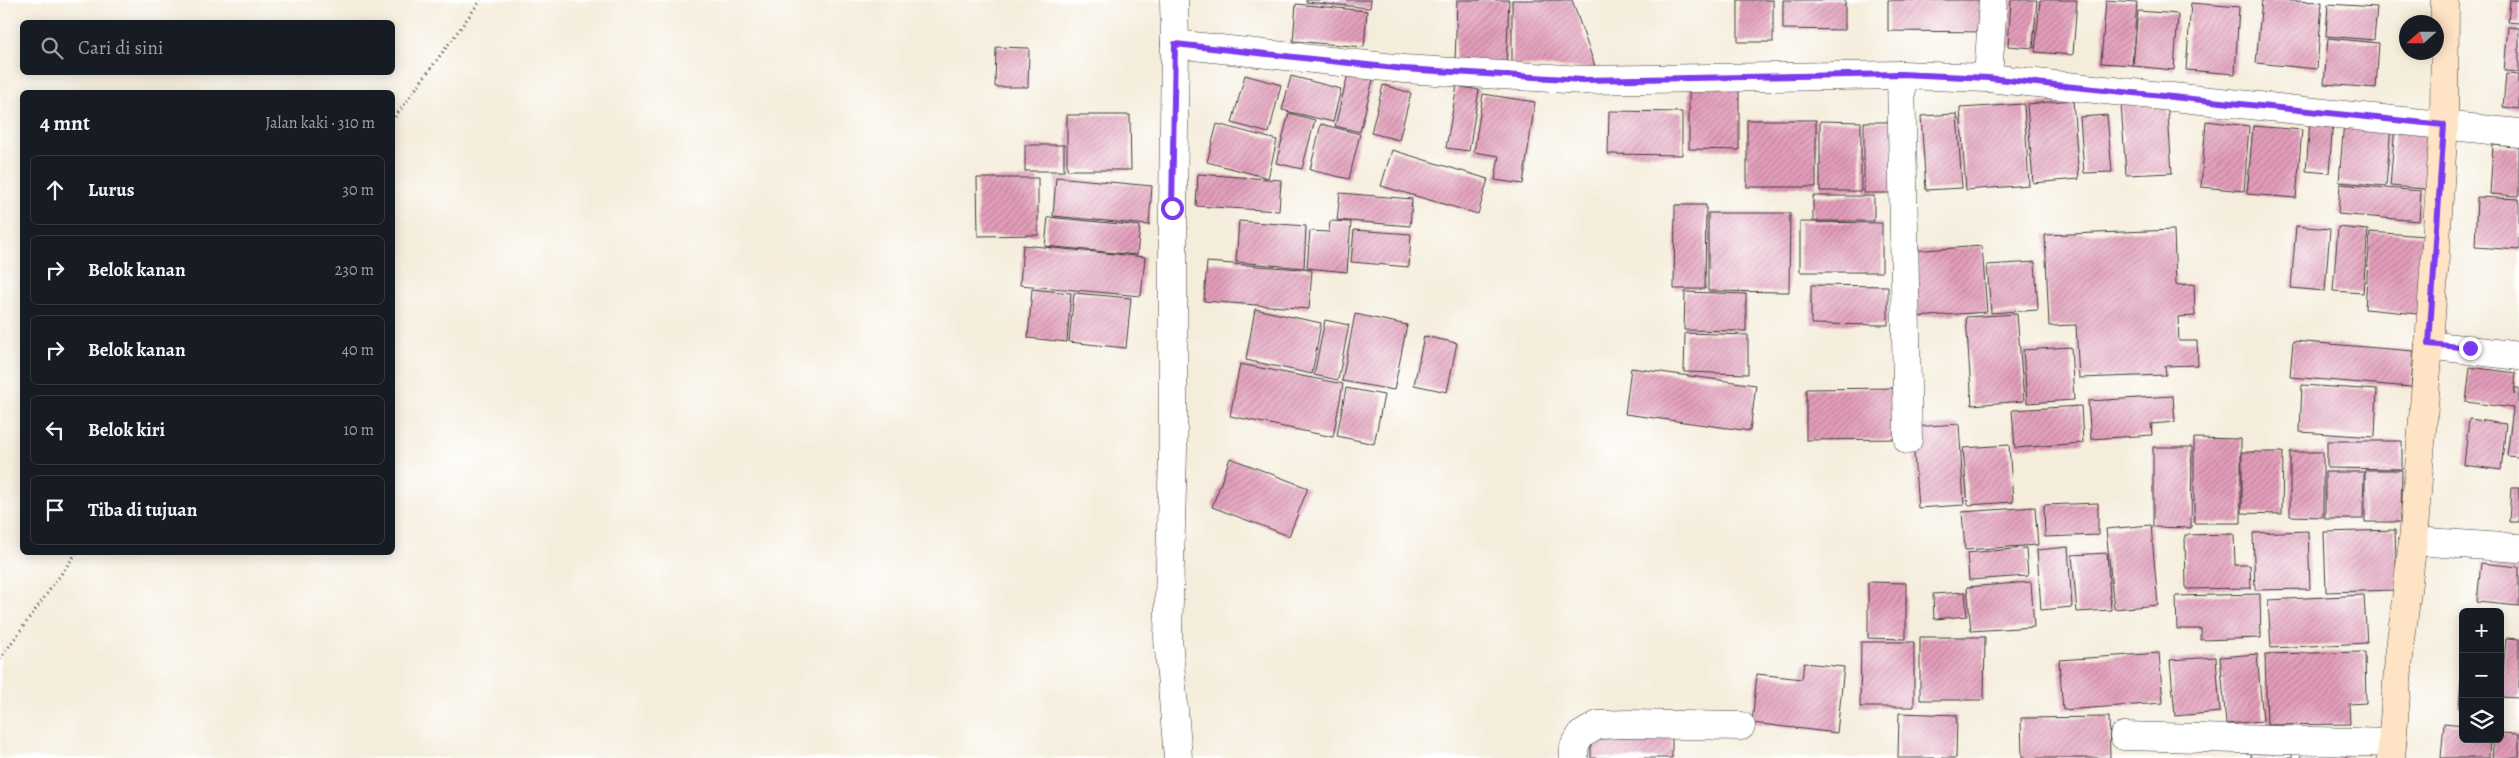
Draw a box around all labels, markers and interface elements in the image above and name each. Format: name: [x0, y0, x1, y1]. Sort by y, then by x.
north arrow: [2399, 15, 2444, 60]
search box: [20, 20, 395, 75]
icon: search: [38, 34, 66, 62]
text: Cari di sini: [78, 35, 163, 61]
text: 4 mnt: [40, 109, 90, 137]
text: Jalan kaki · 310 m: [265, 112, 375, 134]
icon: ahead: [41, 176, 69, 204]
text: Lurus: [88, 177, 134, 203]
text: 30 m: [342, 179, 374, 201]
route start: [1161, 197, 1184, 220]
icon: right: [41, 256, 69, 284]
text: Belok kanan: [88, 257, 186, 283]
text: 230 m: [335, 259, 374, 281]
icon: right: [41, 336, 69, 364]
text: Belok kanan: [88, 337, 186, 363]
route end: [2459, 337, 2482, 360]
text: 40 m: [342, 339, 374, 361]
icon: left: [41, 416, 69, 444]
text: Belok kiri: [88, 417, 165, 443]
text: 10 m: [344, 419, 374, 441]
icon: arrive: [41, 496, 69, 524]
text: Tiba di tujuan: [88, 497, 197, 523]
map controls: [2459, 608, 2504, 743]
button: +: [2459, 608, 2504, 653]
button: −: [2459, 653, 2504, 698]
button: layers: [2459, 698, 2504, 743]

